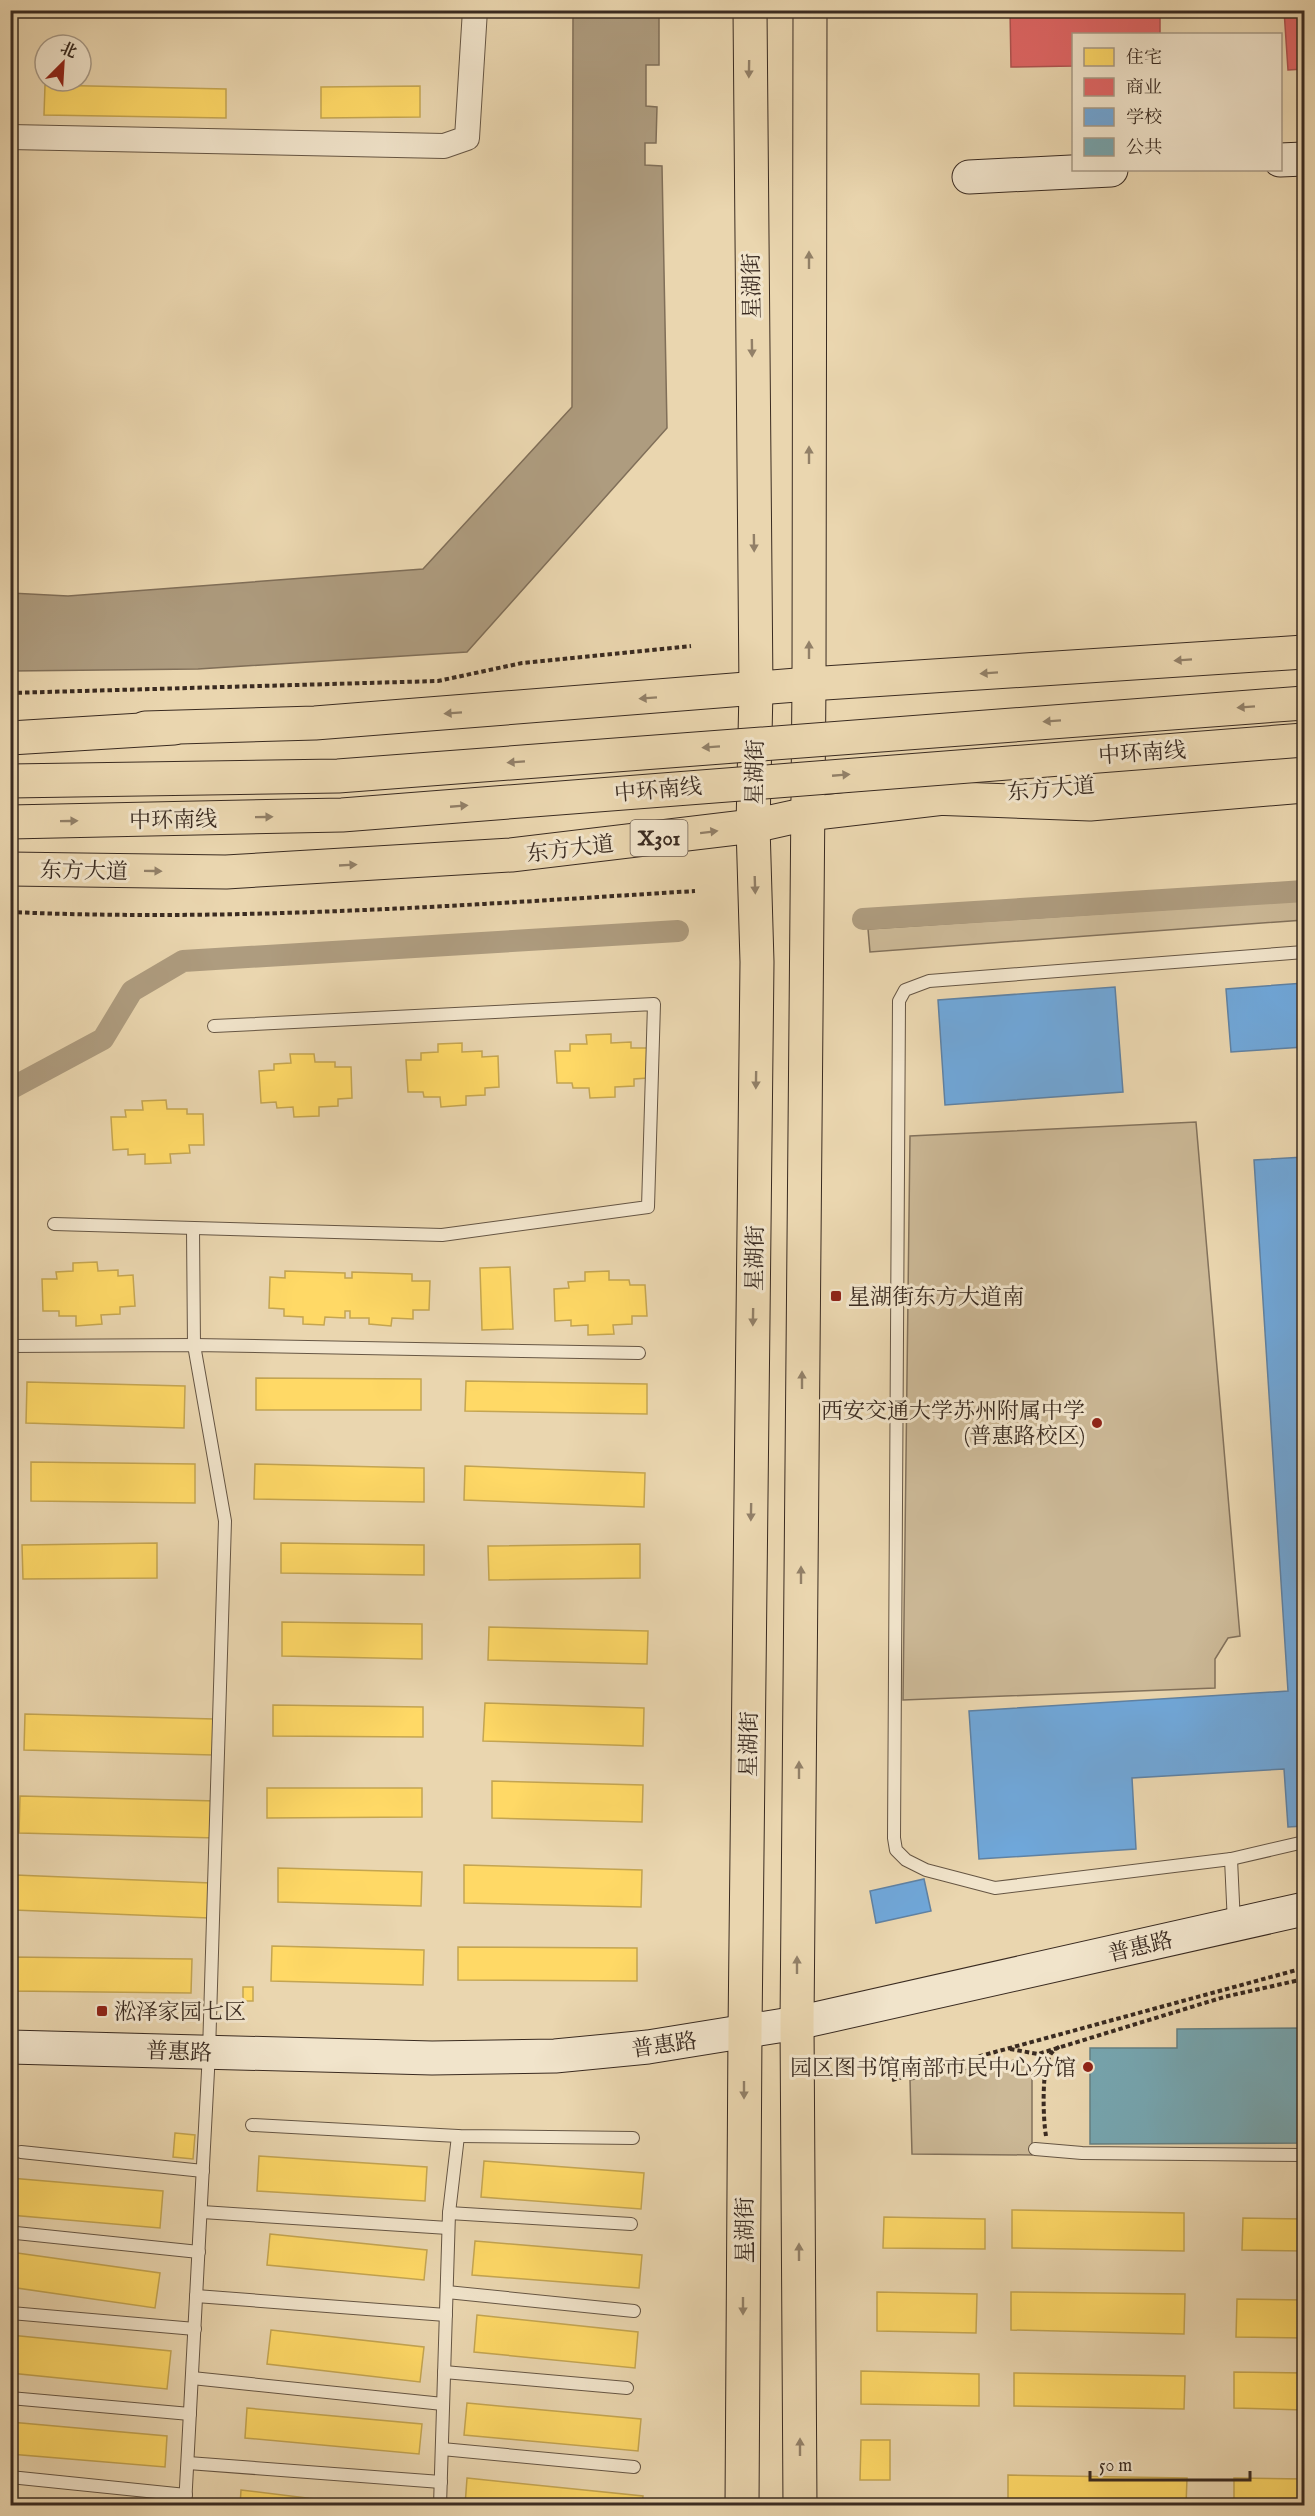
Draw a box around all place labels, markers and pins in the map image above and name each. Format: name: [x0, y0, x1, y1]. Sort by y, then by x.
place label: 星湖街东方大道南: [848, 1284, 1024, 1312]
marker: 星湖街东方大道南: [829, 1289, 843, 1303]
place label: 西安交通大学苏州附属中学 (普惠路校区): [821, 1398, 1085, 1451]
marker: 西安交通大学苏州附属中学 (普惠路校区): [1090, 1416, 1104, 1430]
place label: 淞泽家园七区: [114, 1999, 246, 2027]
marker: 淞泽家园七区: [95, 2004, 109, 2018]
place label: 园区图书馆南部市民中心分馆: [790, 2055, 1076, 2083]
marker: 园区图书馆南部市民中心分馆: [1081, 2060, 1095, 2074]

